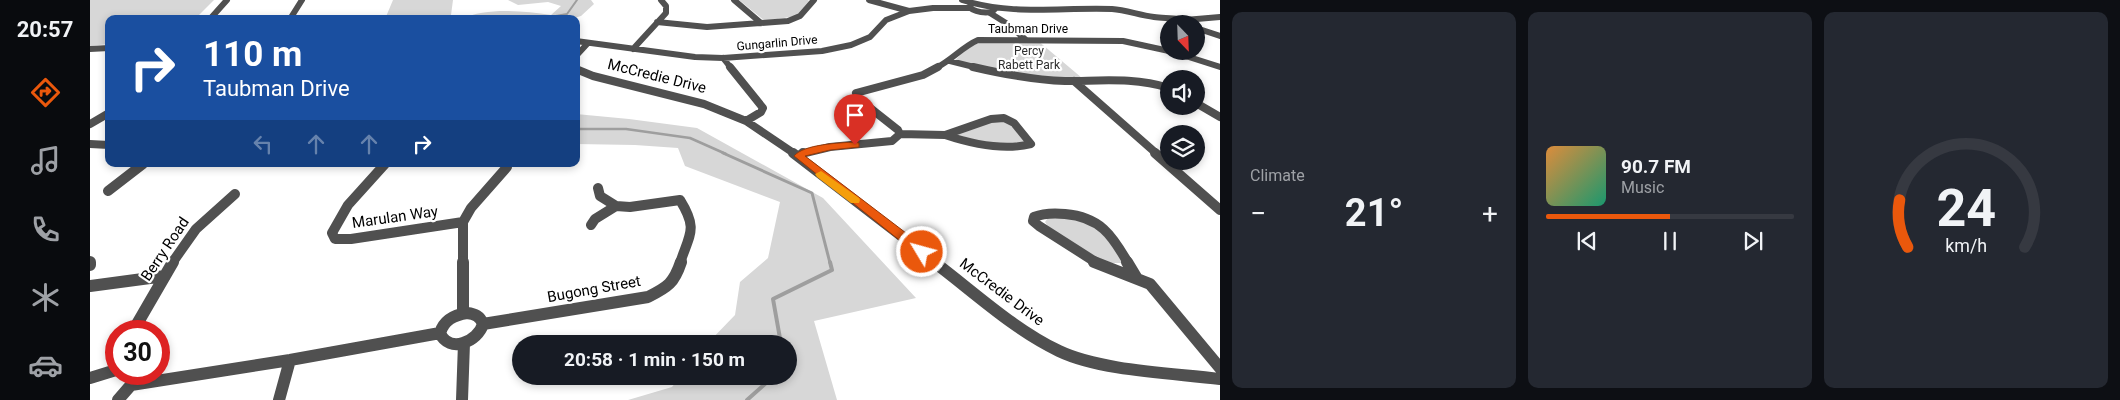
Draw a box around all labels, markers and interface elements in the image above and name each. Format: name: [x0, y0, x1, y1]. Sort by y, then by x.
north arrow: [1160, 15, 1205, 60]
map controls: [1160, 15, 1205, 170]
text: 20:57: [17, 17, 73, 42]
street label: Taubman Drive: [988, 22, 1068, 36]
street label: Gungarlin Drive: [736, 32, 818, 54]
text: 110 m: [203, 34, 302, 75]
icon: right: [120, 35, 185, 100]
park label: Percy Rabett Park: [998, 44, 1061, 72]
street label: McCredie Drive: [606, 55, 708, 97]
button: sound: [1160, 70, 1205, 115]
icon: directions: [28, 75, 63, 110]
text: Taubman Drive: [203, 76, 350, 101]
pin: [834, 94, 876, 145]
icon: arrive: [841, 101, 869, 129]
button: layers: [1160, 125, 1205, 170]
icon: left: [249, 130, 277, 158]
icon: ahead: [302, 130, 330, 158]
icon: ahead: [355, 130, 383, 158]
icon: right: [408, 130, 436, 158]
icon: music: [28, 143, 63, 178]
text: 90.7 FM: [1621, 155, 1691, 178]
text: Climate: [1250, 166, 1305, 185]
text: Music: [1621, 178, 1664, 197]
text: 24: [1936, 178, 1996, 239]
text: 21°: [1345, 191, 1403, 235]
text: −: [1250, 197, 1266, 230]
text: +: [1482, 197, 1498, 230]
street label: Marulan Way: [351, 202, 439, 232]
icon: phone: [28, 212, 63, 247]
street label: Berry Road: [137, 214, 193, 284]
position arrow: [895, 225, 947, 277]
icon: previous: [1573, 227, 1601, 255]
icon: pause: [1656, 227, 1684, 255]
icon: next: [1739, 227, 1767, 255]
text: km/h: [1945, 235, 1987, 256]
street label: McCredie Drive: [956, 254, 1048, 330]
street label: Bugong Street: [546, 272, 642, 306]
icon: climate: [28, 280, 63, 315]
speed limit sign: 30: [105, 320, 170, 385]
icon: car: [28, 348, 63, 383]
text: 20:58 · 1 min · 150 m: [564, 348, 745, 371]

